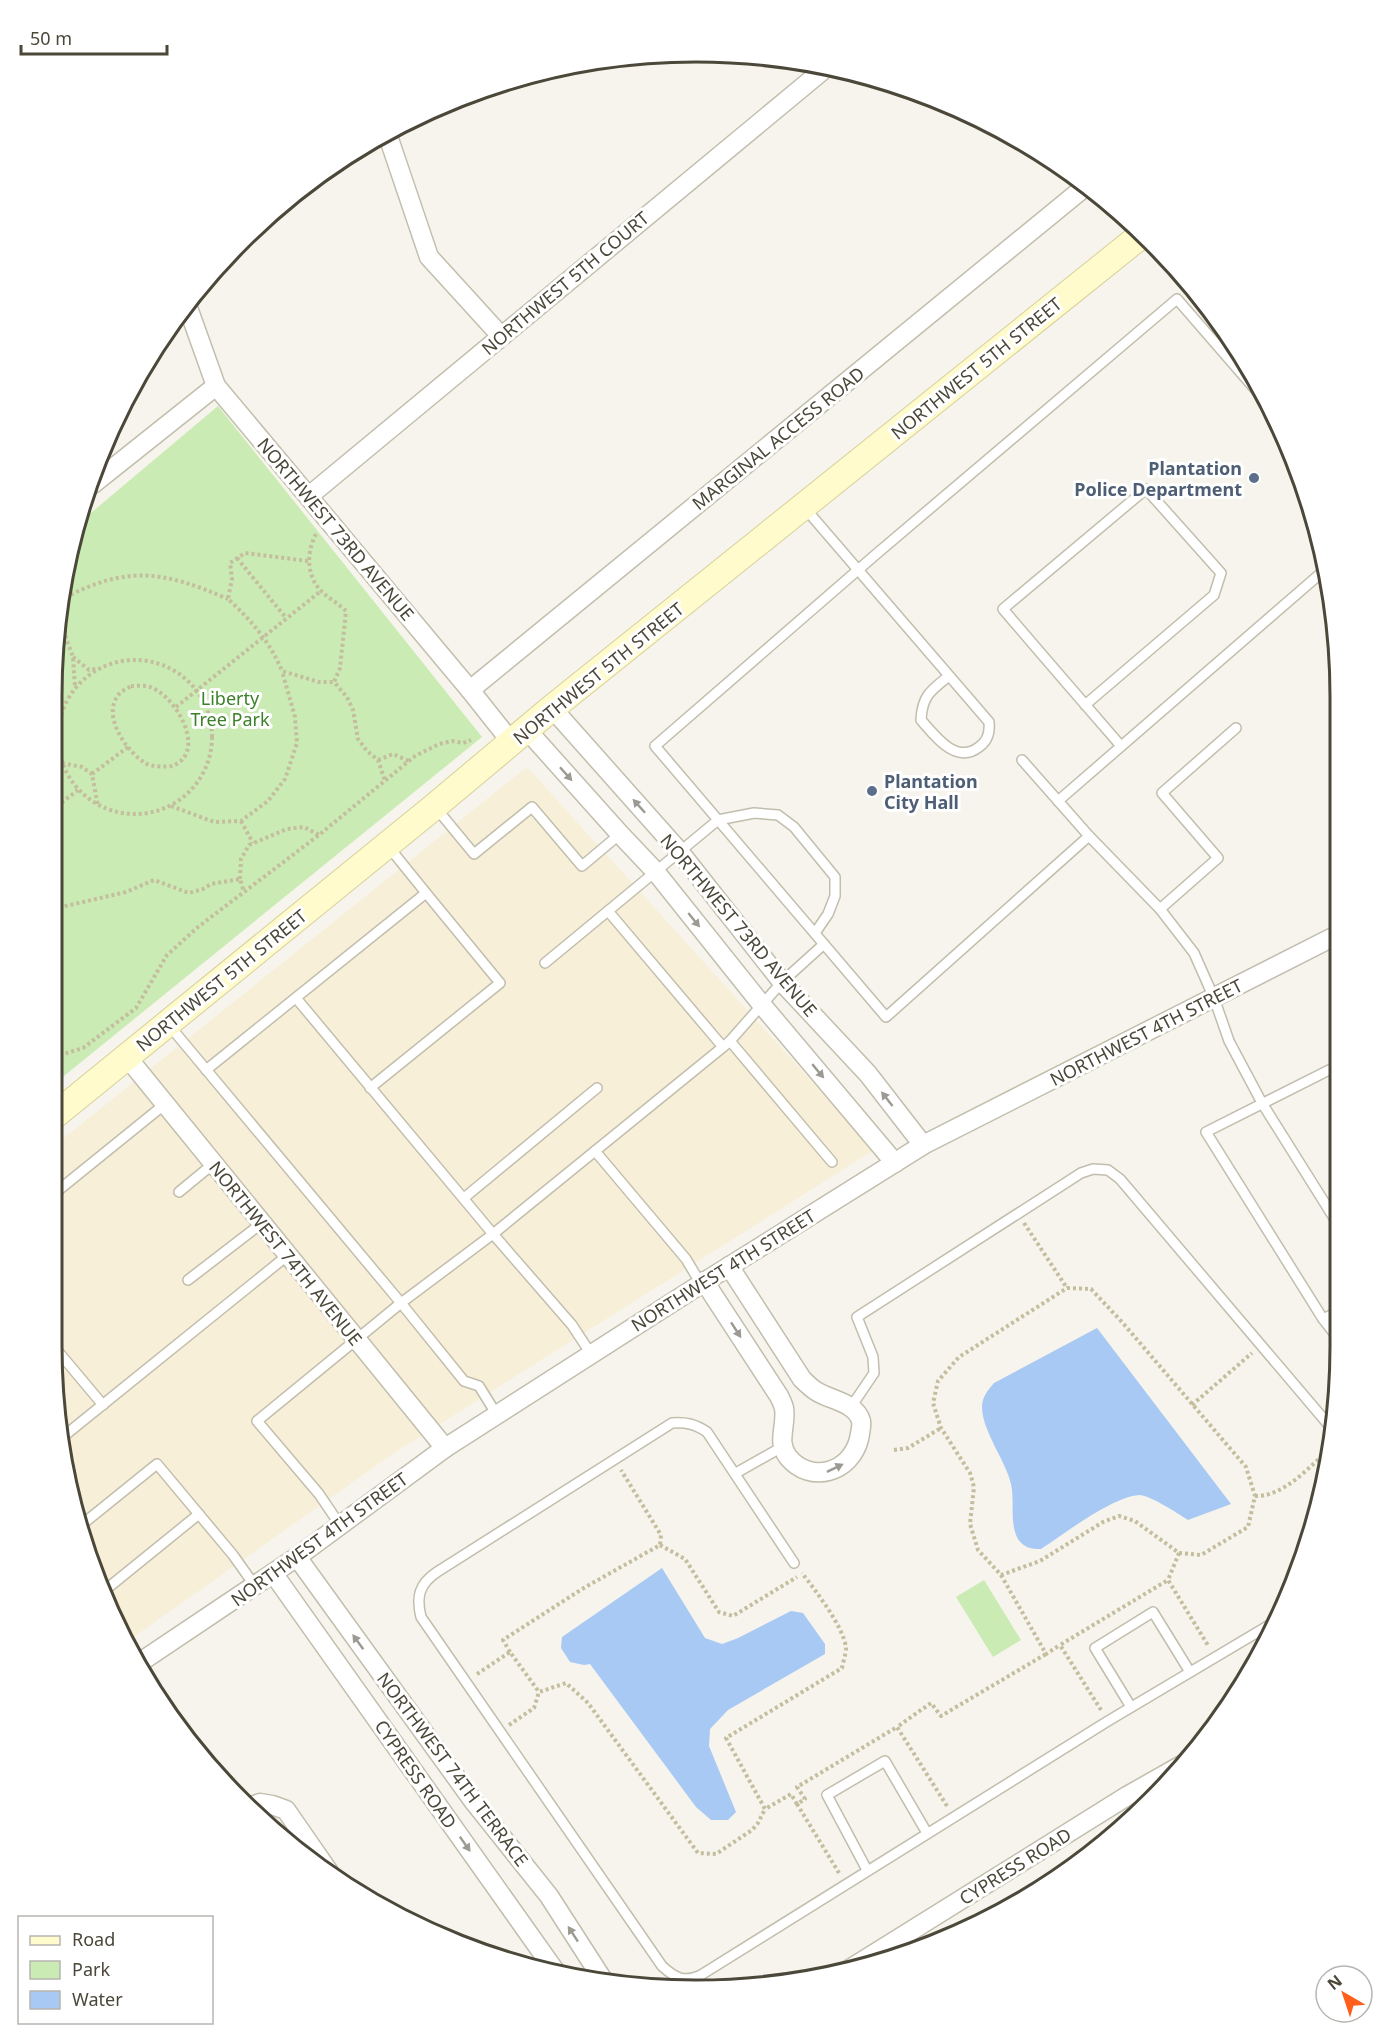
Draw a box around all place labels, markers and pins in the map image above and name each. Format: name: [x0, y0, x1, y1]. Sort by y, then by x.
place label: Plantation Police Department: [1074, 456, 1242, 501]
marker: Plantation Police Department: [1247, 471, 1261, 485]
place label: Plantation City Hall: [884, 769, 978, 814]
marker: Plantation City Hall: [865, 784, 879, 798]

